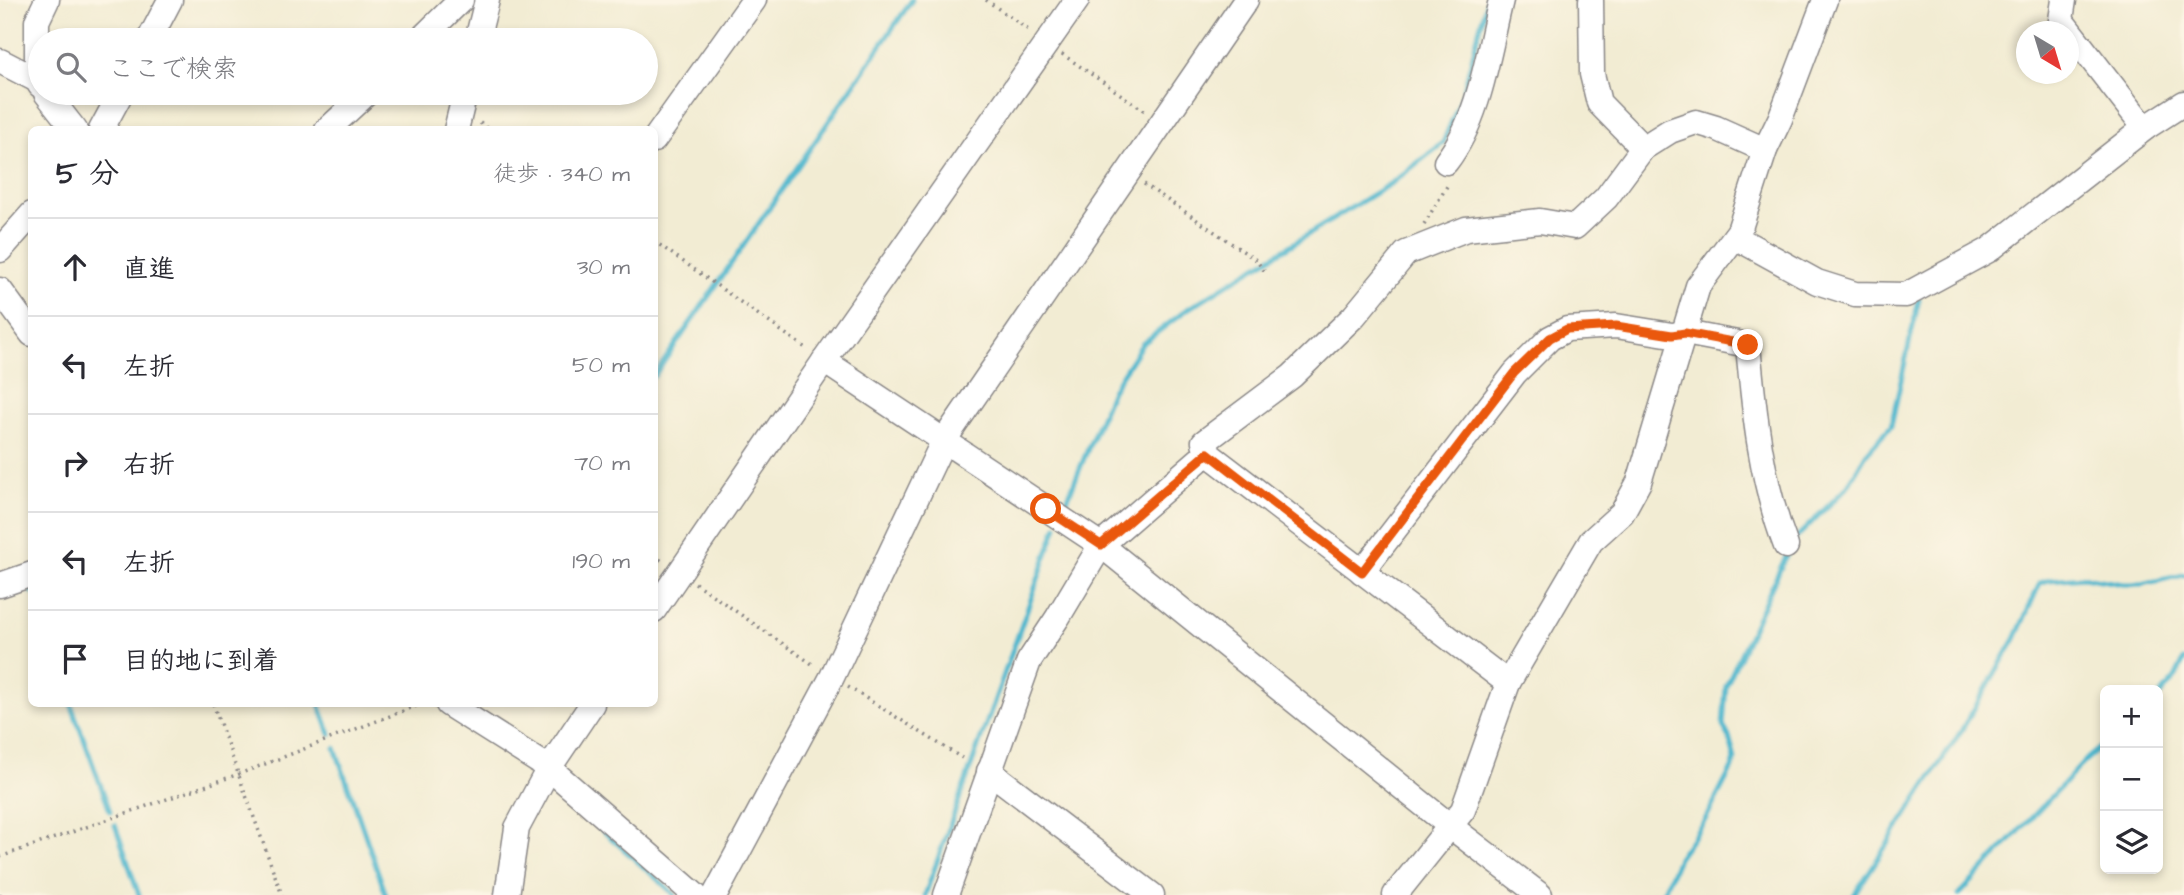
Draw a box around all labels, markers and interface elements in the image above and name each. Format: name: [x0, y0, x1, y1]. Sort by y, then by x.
north arrow: [2016, 21, 2079, 84]
search box: [28, 28, 658, 105]
icon: search: [52, 48, 90, 86]
text: ここで検索: [108, 51, 238, 87]
text: 5 分: [56, 153, 119, 195]
text: 徒歩 · 340 m: [493, 158, 630, 190]
icon: ahead: [56, 248, 94, 286]
text: 直進: [123, 251, 175, 287]
text: 30 m: [577, 251, 630, 283]
route end: [1732, 329, 1763, 360]
icon: left: [56, 346, 94, 384]
text: 左折: [123, 349, 175, 385]
text: 50 m: [572, 349, 630, 381]
icon: right: [56, 444, 94, 482]
text: 右折: [123, 447, 175, 483]
text: 70 m: [574, 447, 630, 479]
route start: [1030, 493, 1061, 524]
icon: left: [56, 542, 94, 580]
text: 左折: [123, 545, 175, 581]
text: 190 m: [572, 545, 630, 577]
icon: arrive: [56, 640, 94, 678]
text: 目的地に到着: [123, 643, 279, 679]
map controls: [2100, 685, 2163, 874]
button: +: [2100, 685, 2163, 748]
button: −: [2100, 748, 2163, 811]
button: layers: [2100, 811, 2163, 874]

